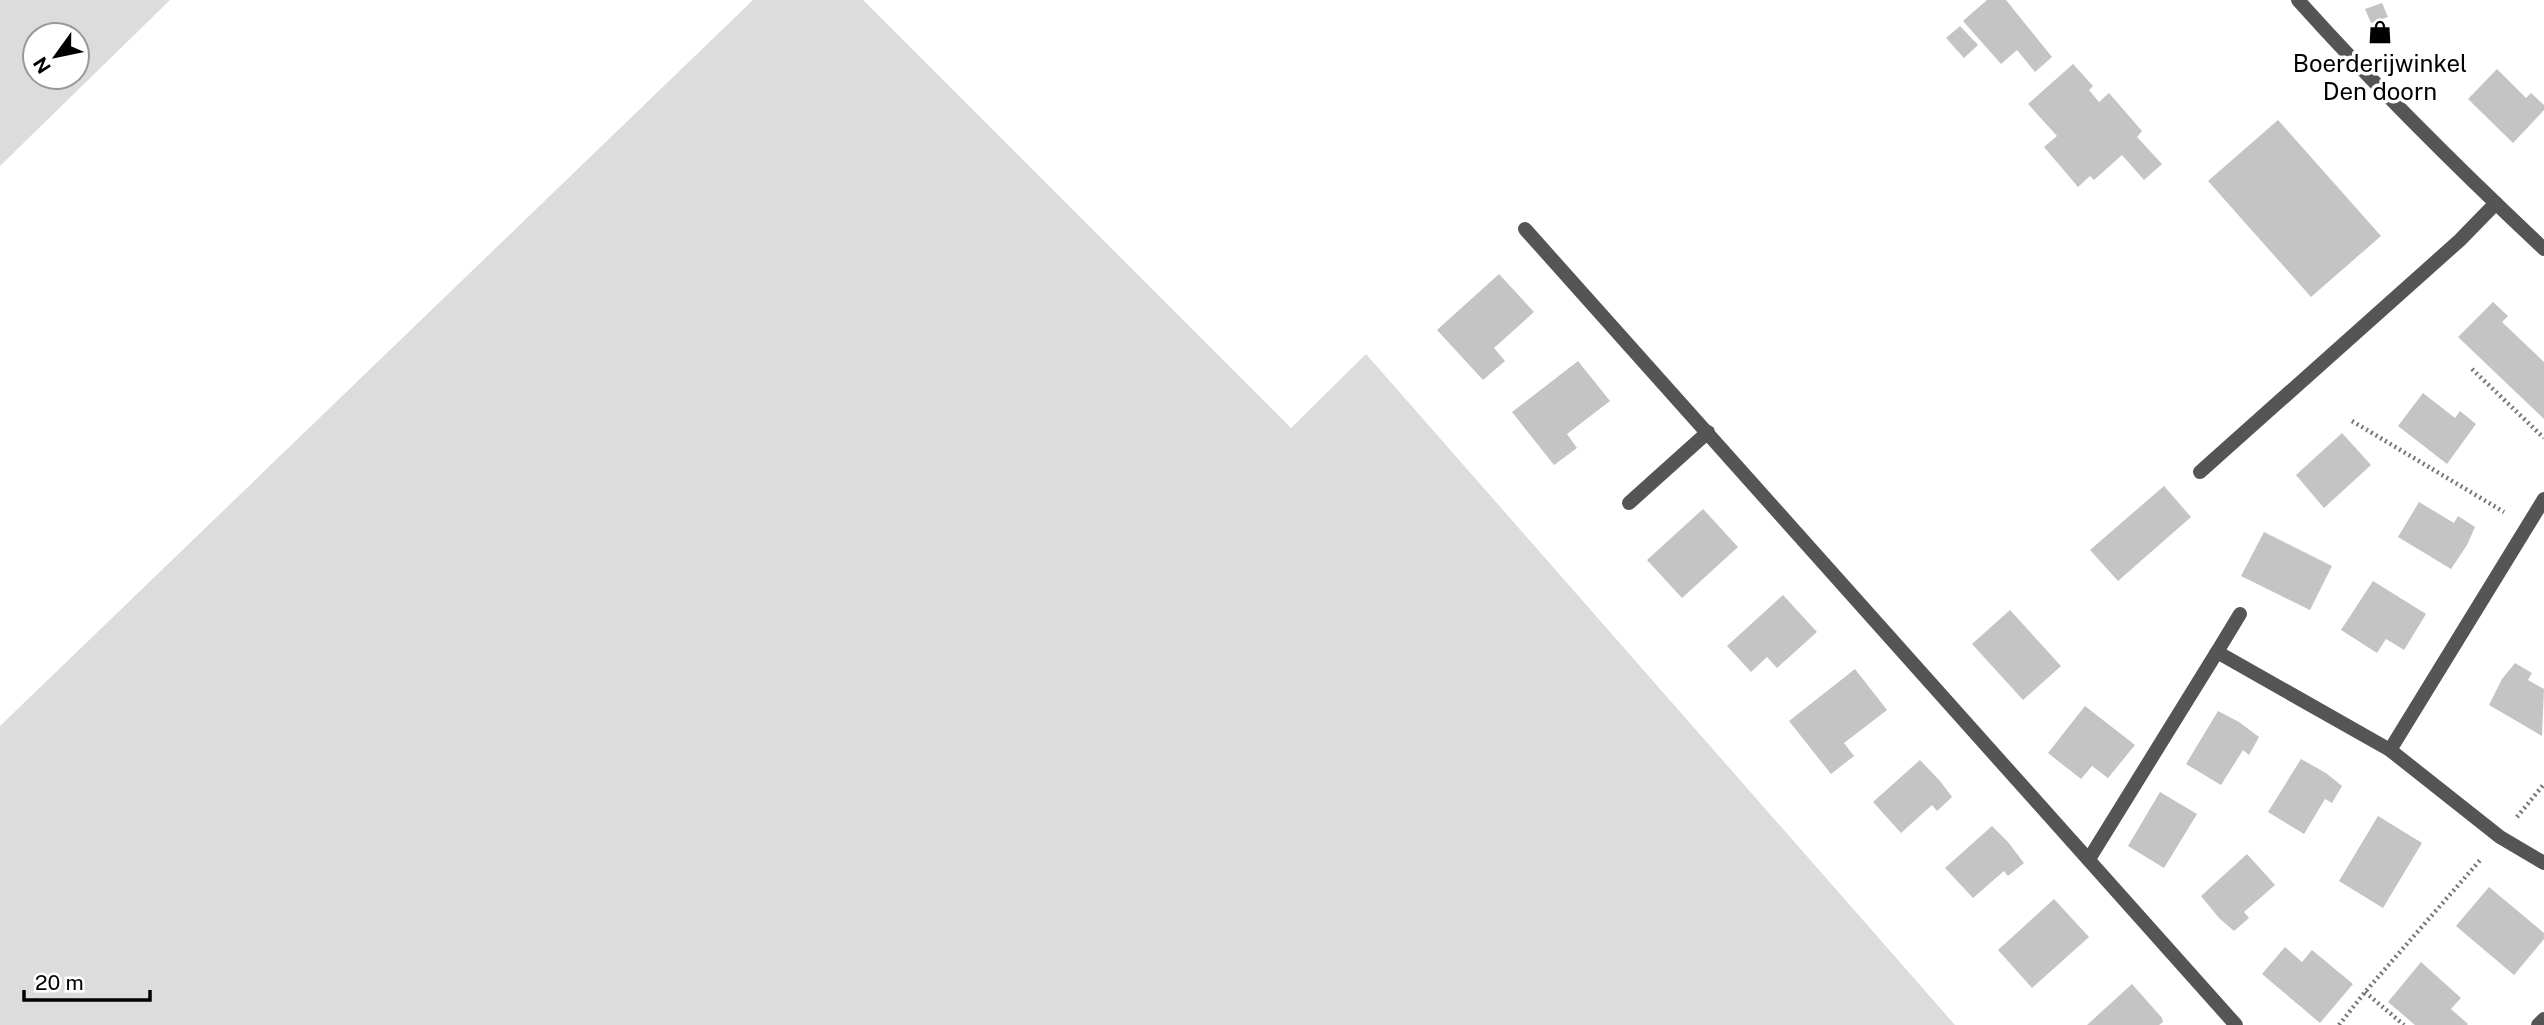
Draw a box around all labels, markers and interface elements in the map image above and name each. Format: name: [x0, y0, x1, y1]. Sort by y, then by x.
shop icon: Boerderijwinkel Den doorn: [2366, 18, 2394, 46]
north arrow: [21, 21, 91, 91]
place label: Boerderijwinkel Den doorn: [2293, 49, 2467, 105]
text: N: [28, 53, 55, 77]
scale bar: [24, 958, 150, 1002]
text: 20 m: [35, 970, 84, 995]

